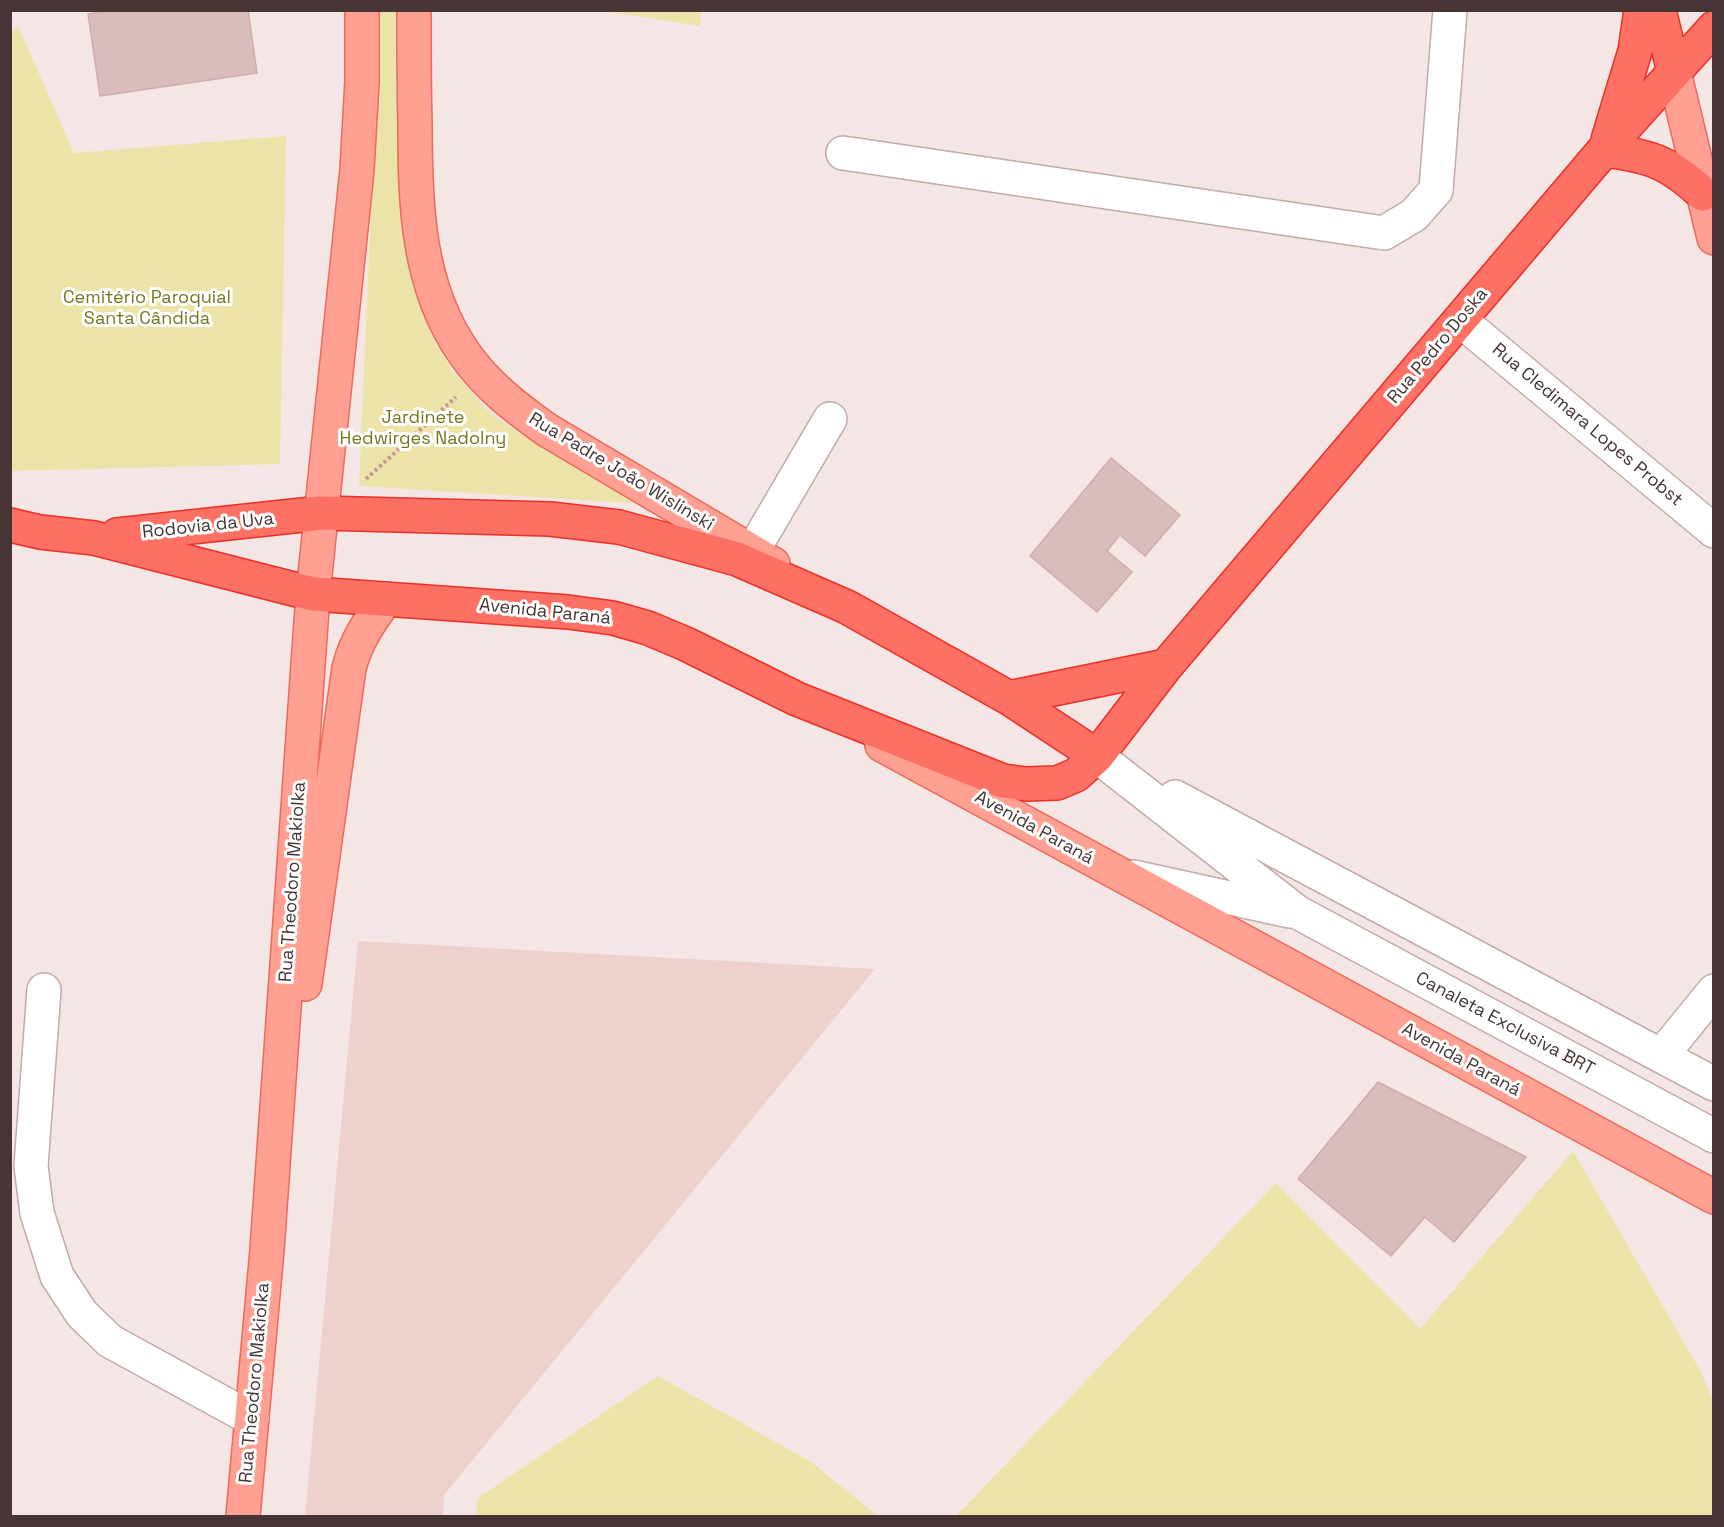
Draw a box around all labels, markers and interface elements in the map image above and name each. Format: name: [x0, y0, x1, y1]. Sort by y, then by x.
street label: Rua Pedro Doska: [1383, 284, 1493, 408]
park label: Cemitério Paroquial Santa Cândida: [63, 287, 231, 330]
street label: Rua Cledimara Lopes Probst: [1487, 339, 1687, 511]
park label: Jardinete Hedwirges Nadolny: [340, 407, 506, 450]
street label: Rua Padre João Wislinski: [525, 408, 717, 536]
street label: Rodovia da Uva: [141, 508, 275, 544]
street label: Avenida Paraná: [478, 594, 612, 630]
street label: Rua Theodoro Makiolka: [275, 781, 311, 983]
street label: Avenida Paraná: [971, 787, 1097, 869]
street label: Canaleta Exclusiva BRT: [1412, 968, 1598, 1080]
street label: Avenida Paraná: [1398, 1019, 1524, 1101]
street label: Rua Theodoro Makiolka: [235, 1282, 275, 1484]

